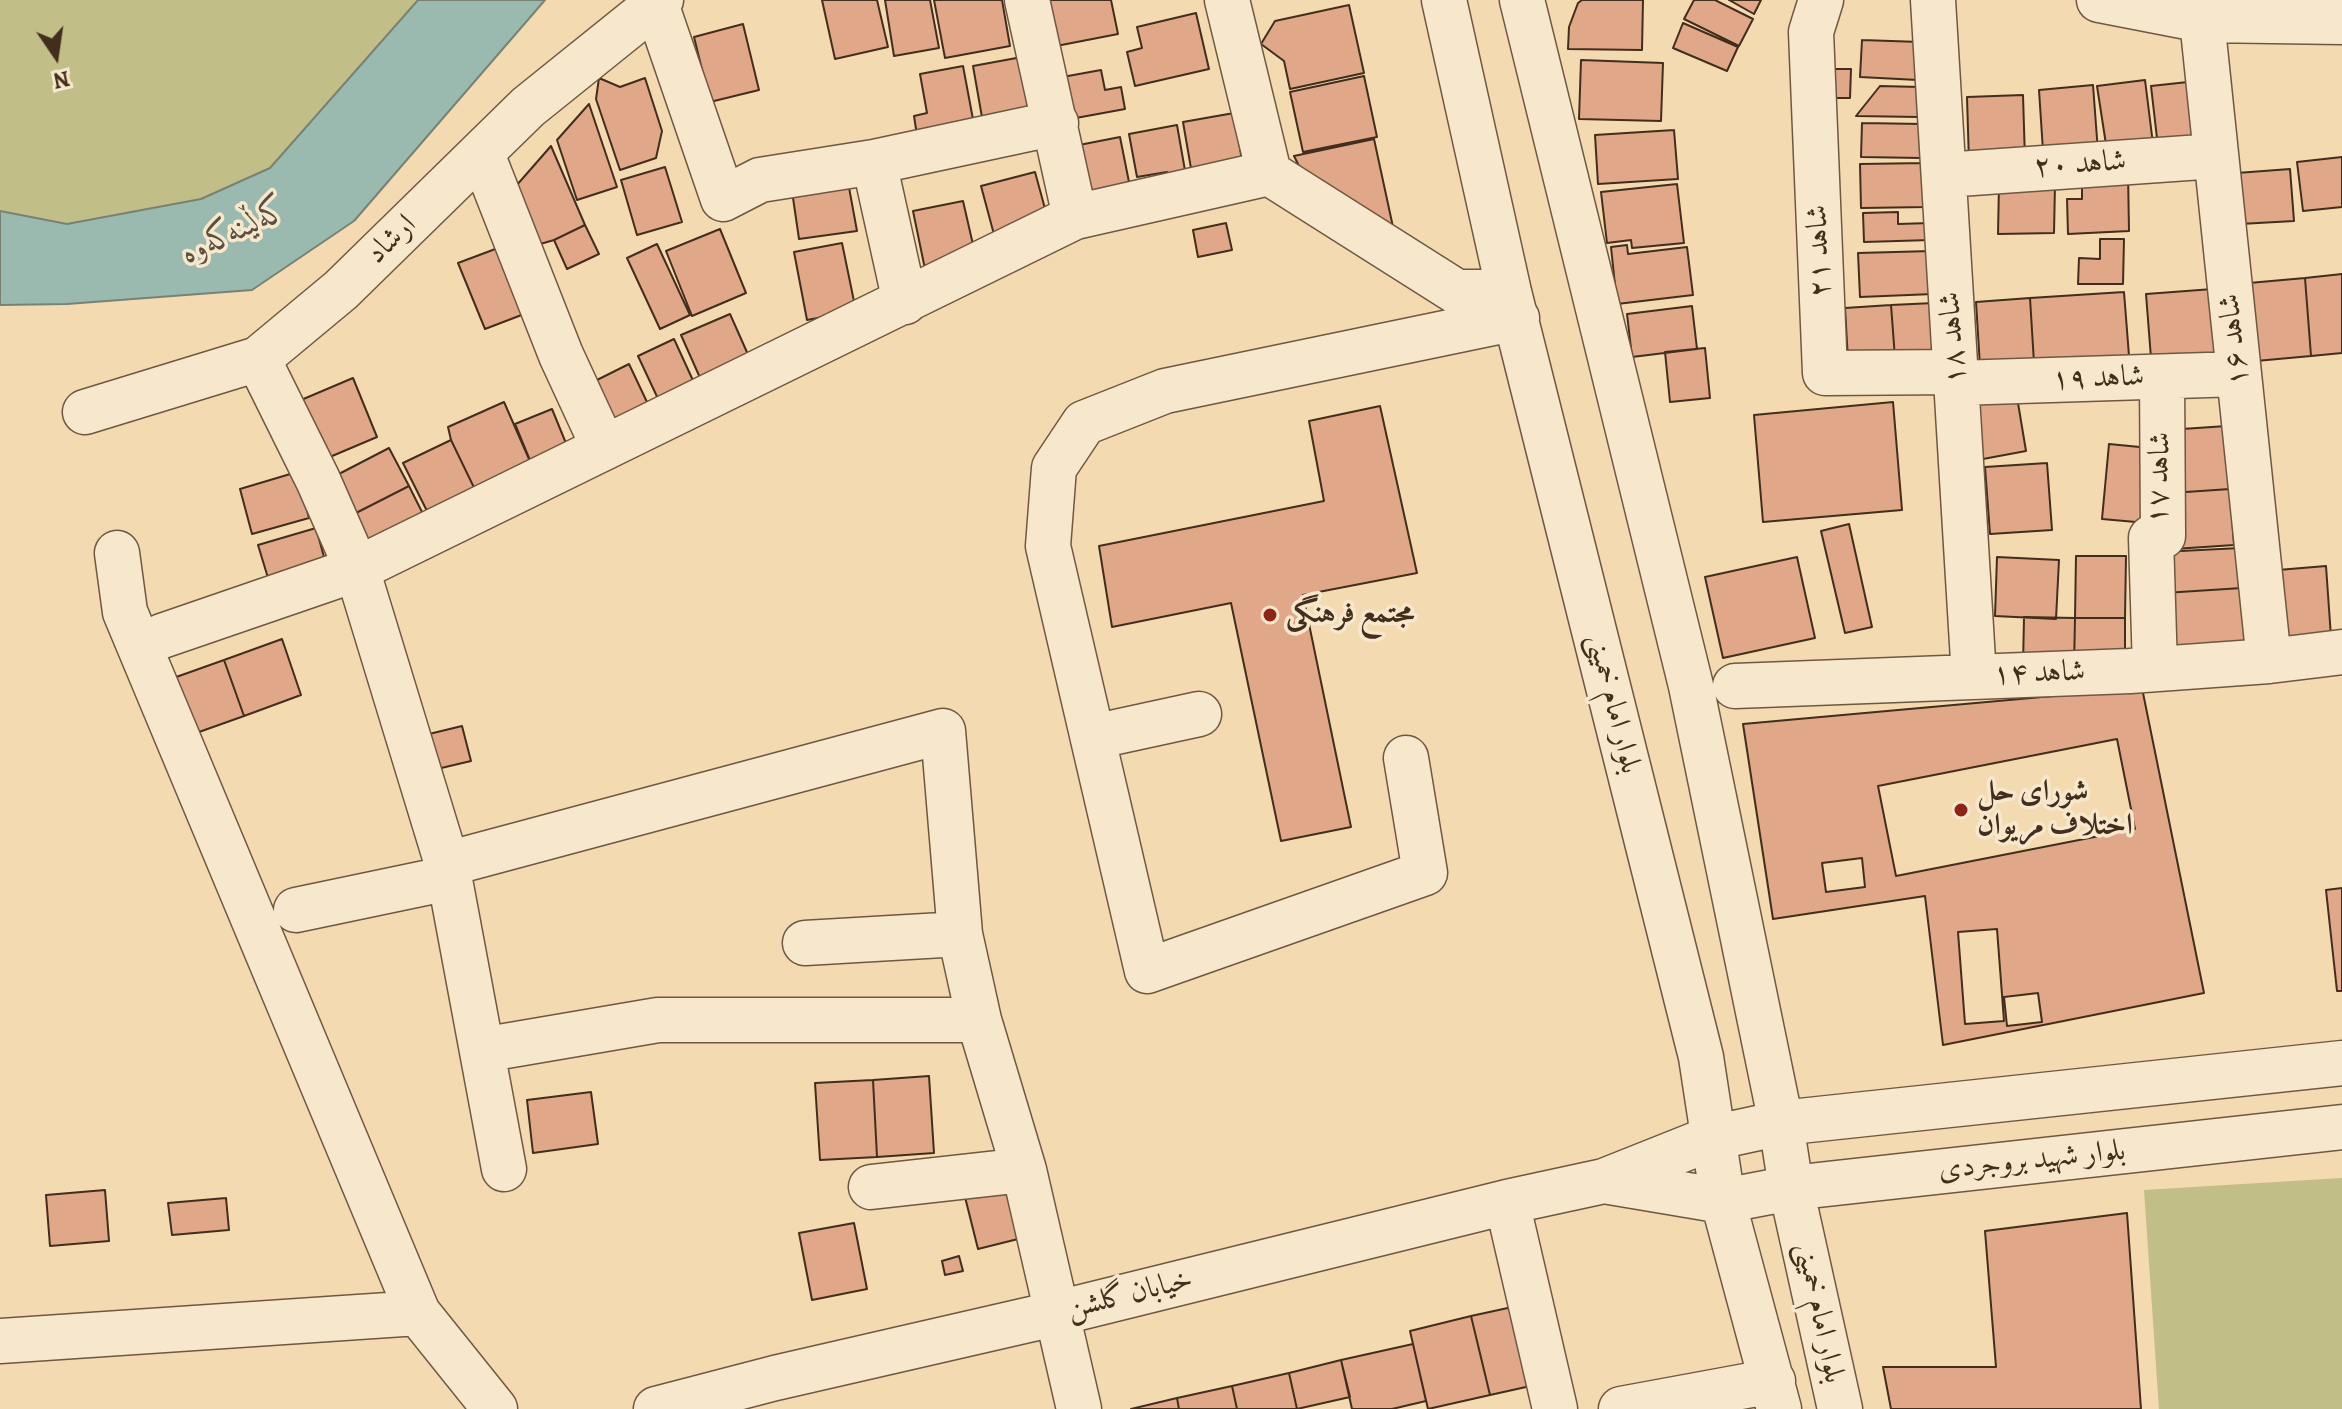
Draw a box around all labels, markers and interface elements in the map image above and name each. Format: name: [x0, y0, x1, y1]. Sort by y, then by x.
north arrow: [16, 16, 96, 96]
text: N: [50, 63, 73, 96]
street label: شاهد ۲۰: [2033, 144, 2127, 186]
water label: کەڵینەکەوە: [176, 190, 296, 274]
street label: شاهد ۲۱: [1800, 204, 1840, 298]
street label: ارشاد: [359, 208, 425, 272]
street label: شاهد ۱۸: [1933, 291, 1975, 385]
street label: شاهد ۱۶: [2212, 292, 2258, 388]
street label: شاهد ۱۹: [2051, 359, 2145, 399]
street label: شاهد ۱۷: [2140, 431, 2180, 525]
place label: مجتمع فرهنگی: [1286, 597, 1414, 633]
marker: مجتمع فرهنگی: [1261, 606, 1279, 624]
street label: بلوار امام خمینی: [1578, 630, 1648, 778]
street label: شاهد ۱۴: [1992, 654, 2086, 694]
place label: شورای حل اختلاف مریوان: [1977, 775, 2133, 846]
marker: شورای حل اختلاف مریوان: [1952, 801, 1970, 819]
street label: بلوار شهید بروجردی: [1937, 1133, 2127, 1189]
street label: بلوار امام خمینی: [1787, 1239, 1851, 1387]
street label: خیابان گلشن: [1063, 1262, 1197, 1328]

